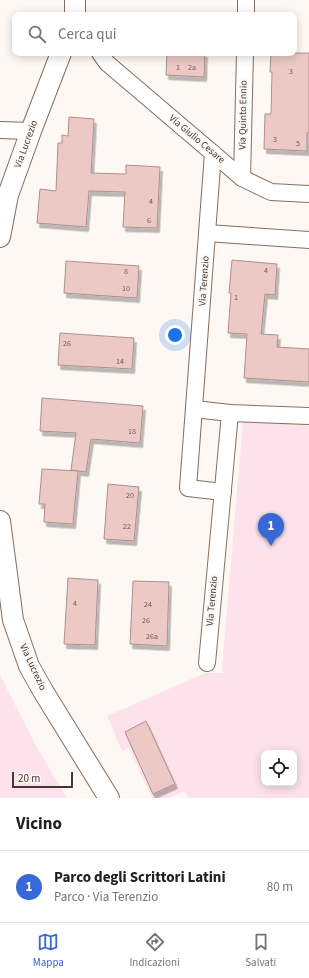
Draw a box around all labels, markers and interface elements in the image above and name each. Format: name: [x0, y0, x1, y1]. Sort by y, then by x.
search box: [12, 12, 297, 56]
icon: search: [26, 23, 48, 45]
text: Cerca qui: [58, 24, 117, 45]
house number: 1: [176, 62, 180, 73]
house number: 2a: [188, 62, 196, 73]
house number: 3: [289, 66, 293, 77]
street label: Via Quinto Ennio: [235, 80, 251, 150]
street label: Via Giulio Cesare: [166, 111, 228, 167]
street label: Via Lucrezio: [11, 118, 41, 170]
house number: 3: [273, 134, 277, 145]
house number: 5: [296, 138, 300, 149]
house number: 4: [149, 196, 153, 207]
house number: 6: [147, 215, 151, 226]
street label: Via Terenzio: [195, 255, 213, 307]
house number: 4: [264, 265, 268, 276]
house number: 8: [124, 266, 128, 277]
house number: 10: [122, 283, 130, 294]
house number: 1: [234, 292, 238, 303]
your location: [165, 325, 185, 345]
house number: 26: [63, 338, 71, 349]
house number: 14: [116, 356, 124, 367]
house number: 18: [128, 426, 136, 437]
house number: 20: [126, 490, 134, 501]
pin: 1: [258, 513, 284, 546]
house number: 22: [123, 521, 131, 532]
street label: Via Terenzio: [203, 575, 221, 627]
house number: 4: [73, 598, 77, 609]
house number: 24: [144, 599, 152, 610]
house number: 26: [142, 615, 150, 626]
house number: 26a: [146, 631, 158, 642]
street label: Via Lucrezio: [16, 641, 50, 693]
map controls: [261, 750, 297, 786]
button: locate: [261, 750, 297, 786]
scale bar: [12, 770, 73, 789]
text: 20 m: [18, 771, 40, 786]
text: Vicino: [16, 812, 62, 836]
text: Parco degli Scrittori Latini: [54, 867, 226, 888]
text: 1: [26, 878, 32, 896]
text: 80 m: [267, 878, 293, 896]
text: Parco · Via Terenzio: [54, 888, 158, 906]
tab: Mappa: [33, 931, 64, 970]
tab: Indicazioni: [129, 931, 180, 970]
tab: Salvati: [245, 931, 276, 970]

